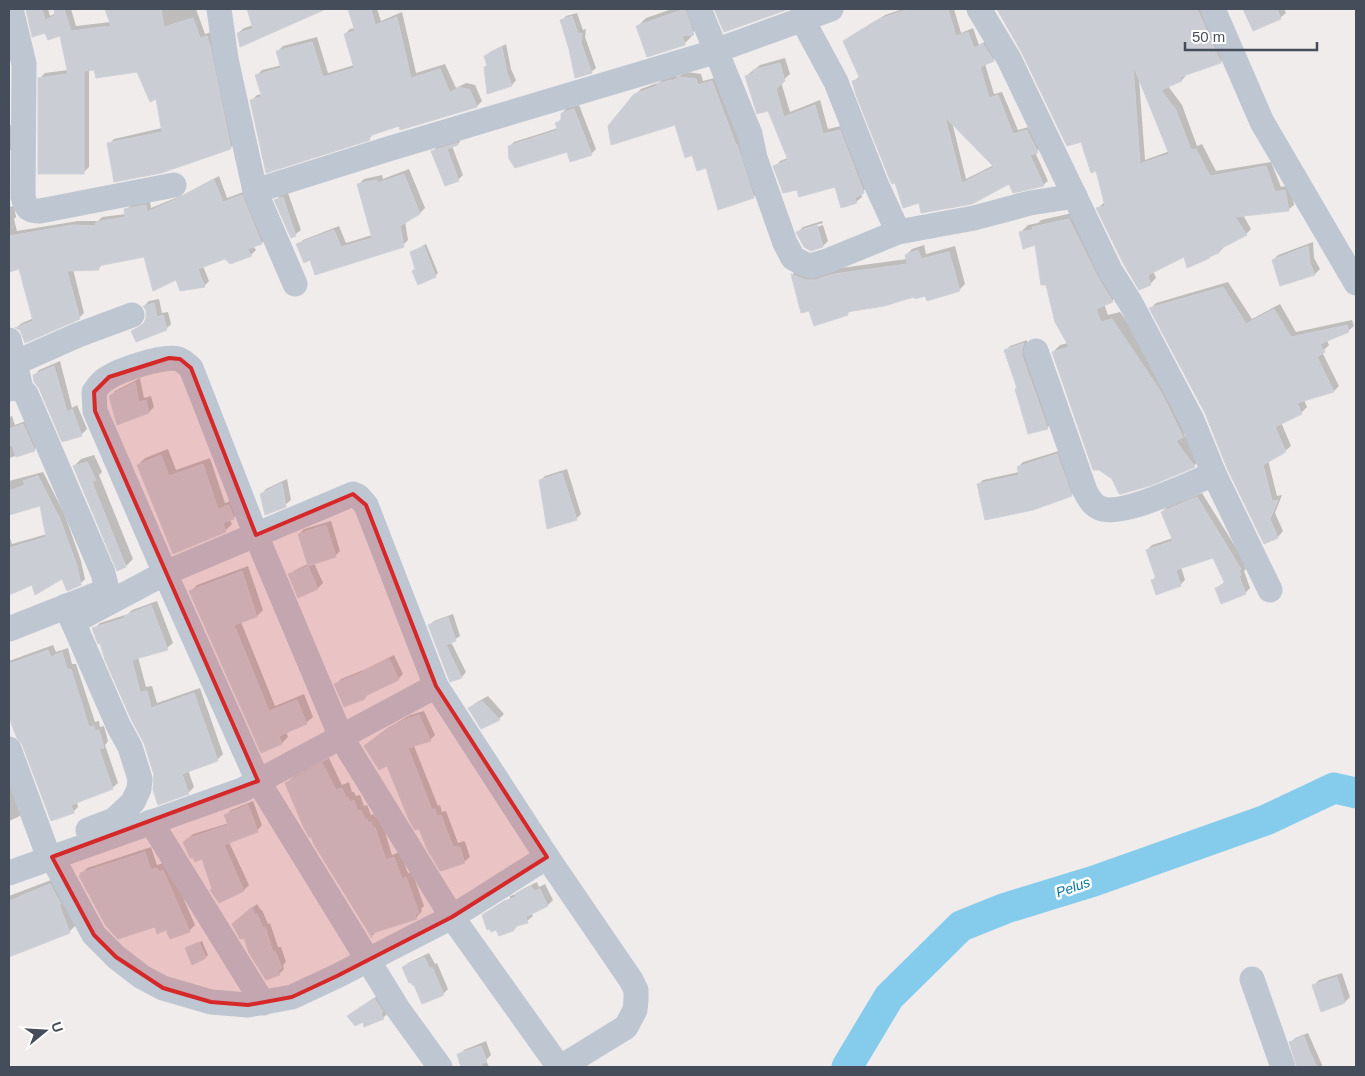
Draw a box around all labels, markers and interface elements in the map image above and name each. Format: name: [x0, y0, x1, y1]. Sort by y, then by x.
scale bar: [1185, 20, 1318, 52]
text: 50 m: [1192, 28, 1225, 45]
water label: Pelus: [1054, 874, 1092, 900]
north arrow: [20, 1006, 70, 1056]
text: U: [48, 1020, 67, 1034]

